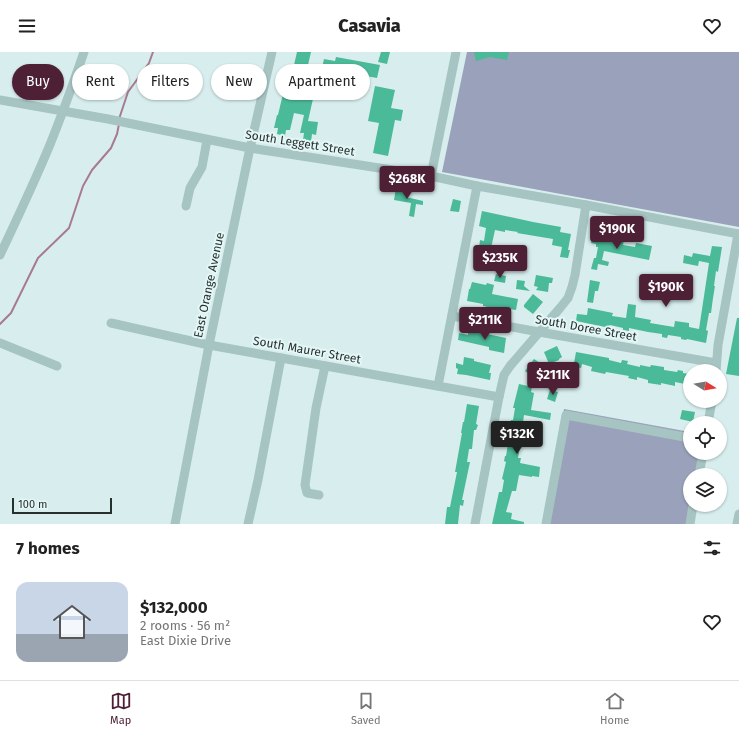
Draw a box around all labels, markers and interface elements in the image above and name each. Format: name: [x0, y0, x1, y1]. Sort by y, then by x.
icon: menu: [16, 15, 38, 37]
text: Casavia: [338, 15, 401, 37]
icon: heart: [701, 15, 723, 37]
chip: Buy: [12, 64, 64, 100]
chip: Rent: [72, 64, 129, 100]
chip: Filters: [137, 64, 203, 100]
chip: New: [211, 64, 267, 100]
chip: Apartment: [275, 64, 370, 100]
street label: South Leggett Street: [244, 127, 356, 159]
pin: $268K: [379, 166, 435, 200]
text: $268K: [389, 171, 425, 186]
pin: $190K: [589, 216, 645, 250]
text: $190K: [599, 221, 635, 236]
street label: East Orange Avenue: [191, 231, 227, 339]
pin: $235K: [472, 245, 528, 279]
text: $235K: [482, 250, 518, 265]
pin: $190K: [638, 274, 694, 308]
text: $190K: [648, 279, 684, 294]
pin: $211K: [457, 307, 513, 341]
text: $211K: [468, 312, 502, 327]
street label: South Doree Street: [534, 312, 639, 344]
street label: South Maurer Street: [252, 334, 363, 366]
pin: $211K: [525, 362, 581, 396]
north arrow: [683, 364, 727, 408]
map controls: [683, 364, 727, 512]
text: $211K: [536, 367, 570, 382]
button: locate: [683, 416, 727, 460]
pin: $132K: [489, 421, 545, 455]
text: $132K: [500, 426, 534, 441]
button: layers: [683, 468, 727, 512]
scale bar: [12, 496, 112, 515]
text: 100 m: [18, 498, 47, 511]
icon: filters: [701, 537, 723, 559]
text: 7 homes: [16, 538, 80, 559]
text: $132,000: [140, 597, 208, 618]
icon: home: [48, 598, 96, 646]
icon: heart: [701, 611, 723, 633]
text: 2 rooms · 56 m²: [140, 618, 230, 633]
text: East Dixie Drive: [140, 633, 231, 648]
tab: Map: [110, 690, 132, 727]
tab: Saved: [351, 690, 381, 727]
tab: Home: [600, 690, 629, 727]

